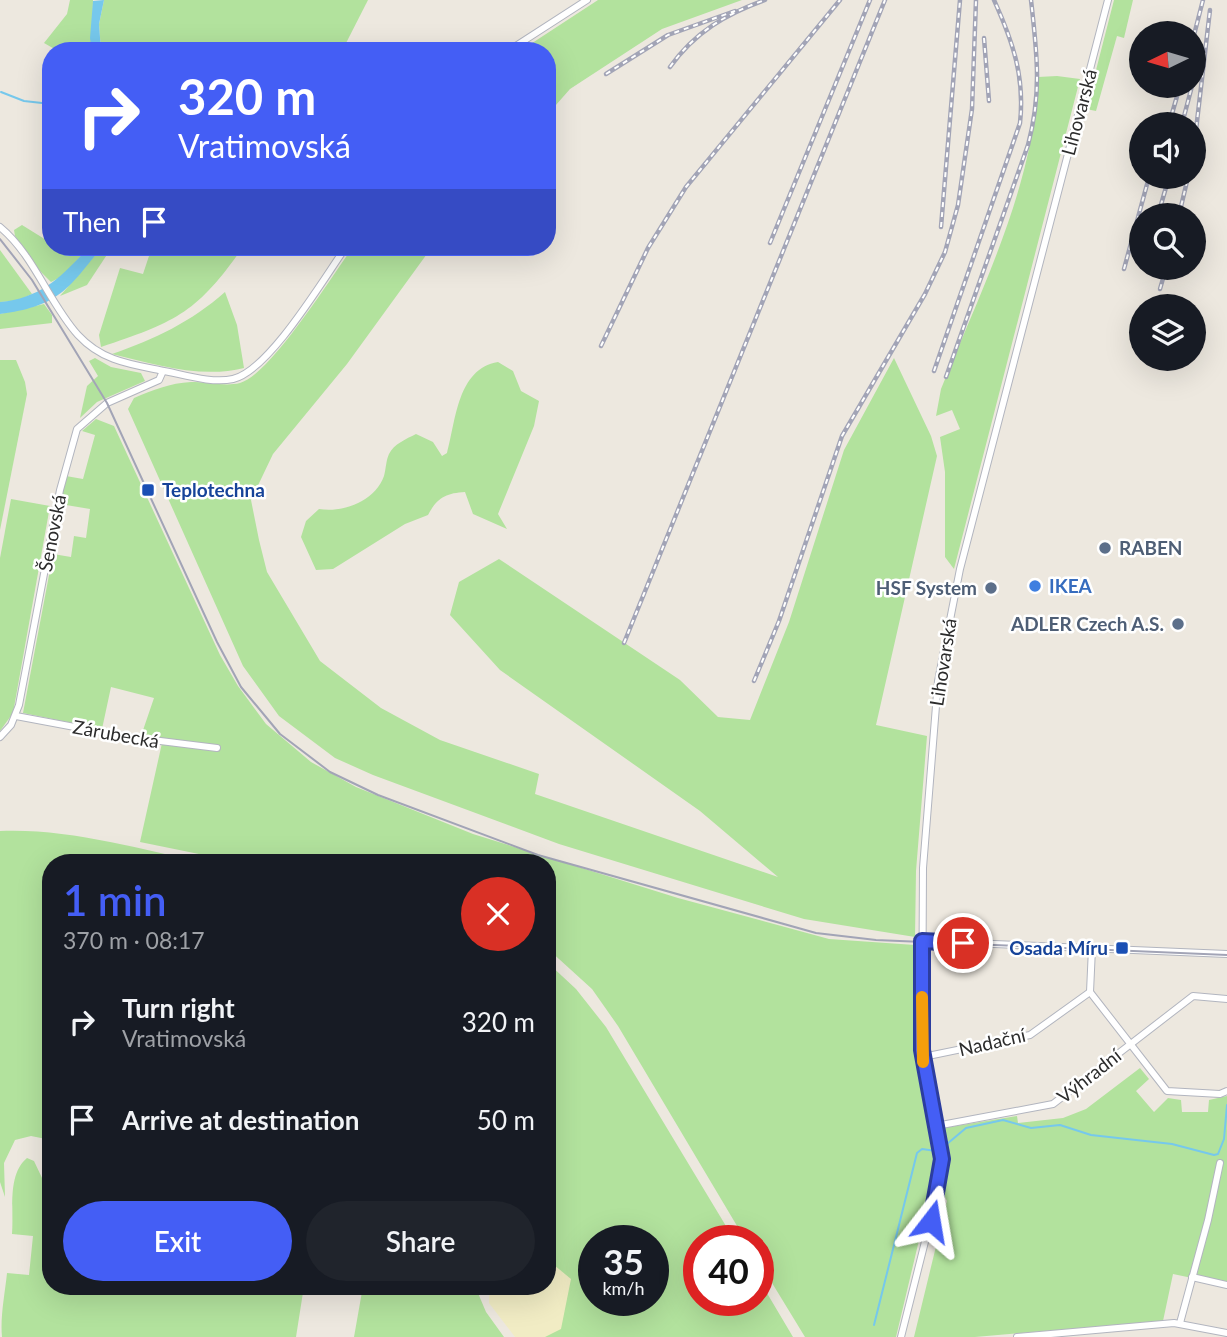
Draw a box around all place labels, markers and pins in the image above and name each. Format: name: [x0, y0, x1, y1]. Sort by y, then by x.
place label: Teplotechna: [162, 478, 265, 501]
marker: Teplotechna: [140, 482, 156, 498]
place label: RABEN: [1119, 536, 1183, 559]
marker: RABEN: [1097, 540, 1113, 556]
place label: IKEA: [1049, 574, 1093, 597]
place label: HSF System: [876, 576, 977, 599]
marker: IKEA: [1027, 578, 1043, 594]
marker: HSF System: [983, 580, 999, 596]
place label: ADLER Czech A.S.: [1010, 612, 1164, 635]
marker: ADLER Czech A.S.: [1170, 616, 1186, 632]
pin: [933, 913, 993, 973]
place label: Osada Míru: [1009, 936, 1108, 959]
marker: Osada Míru: [1114, 940, 1130, 956]

